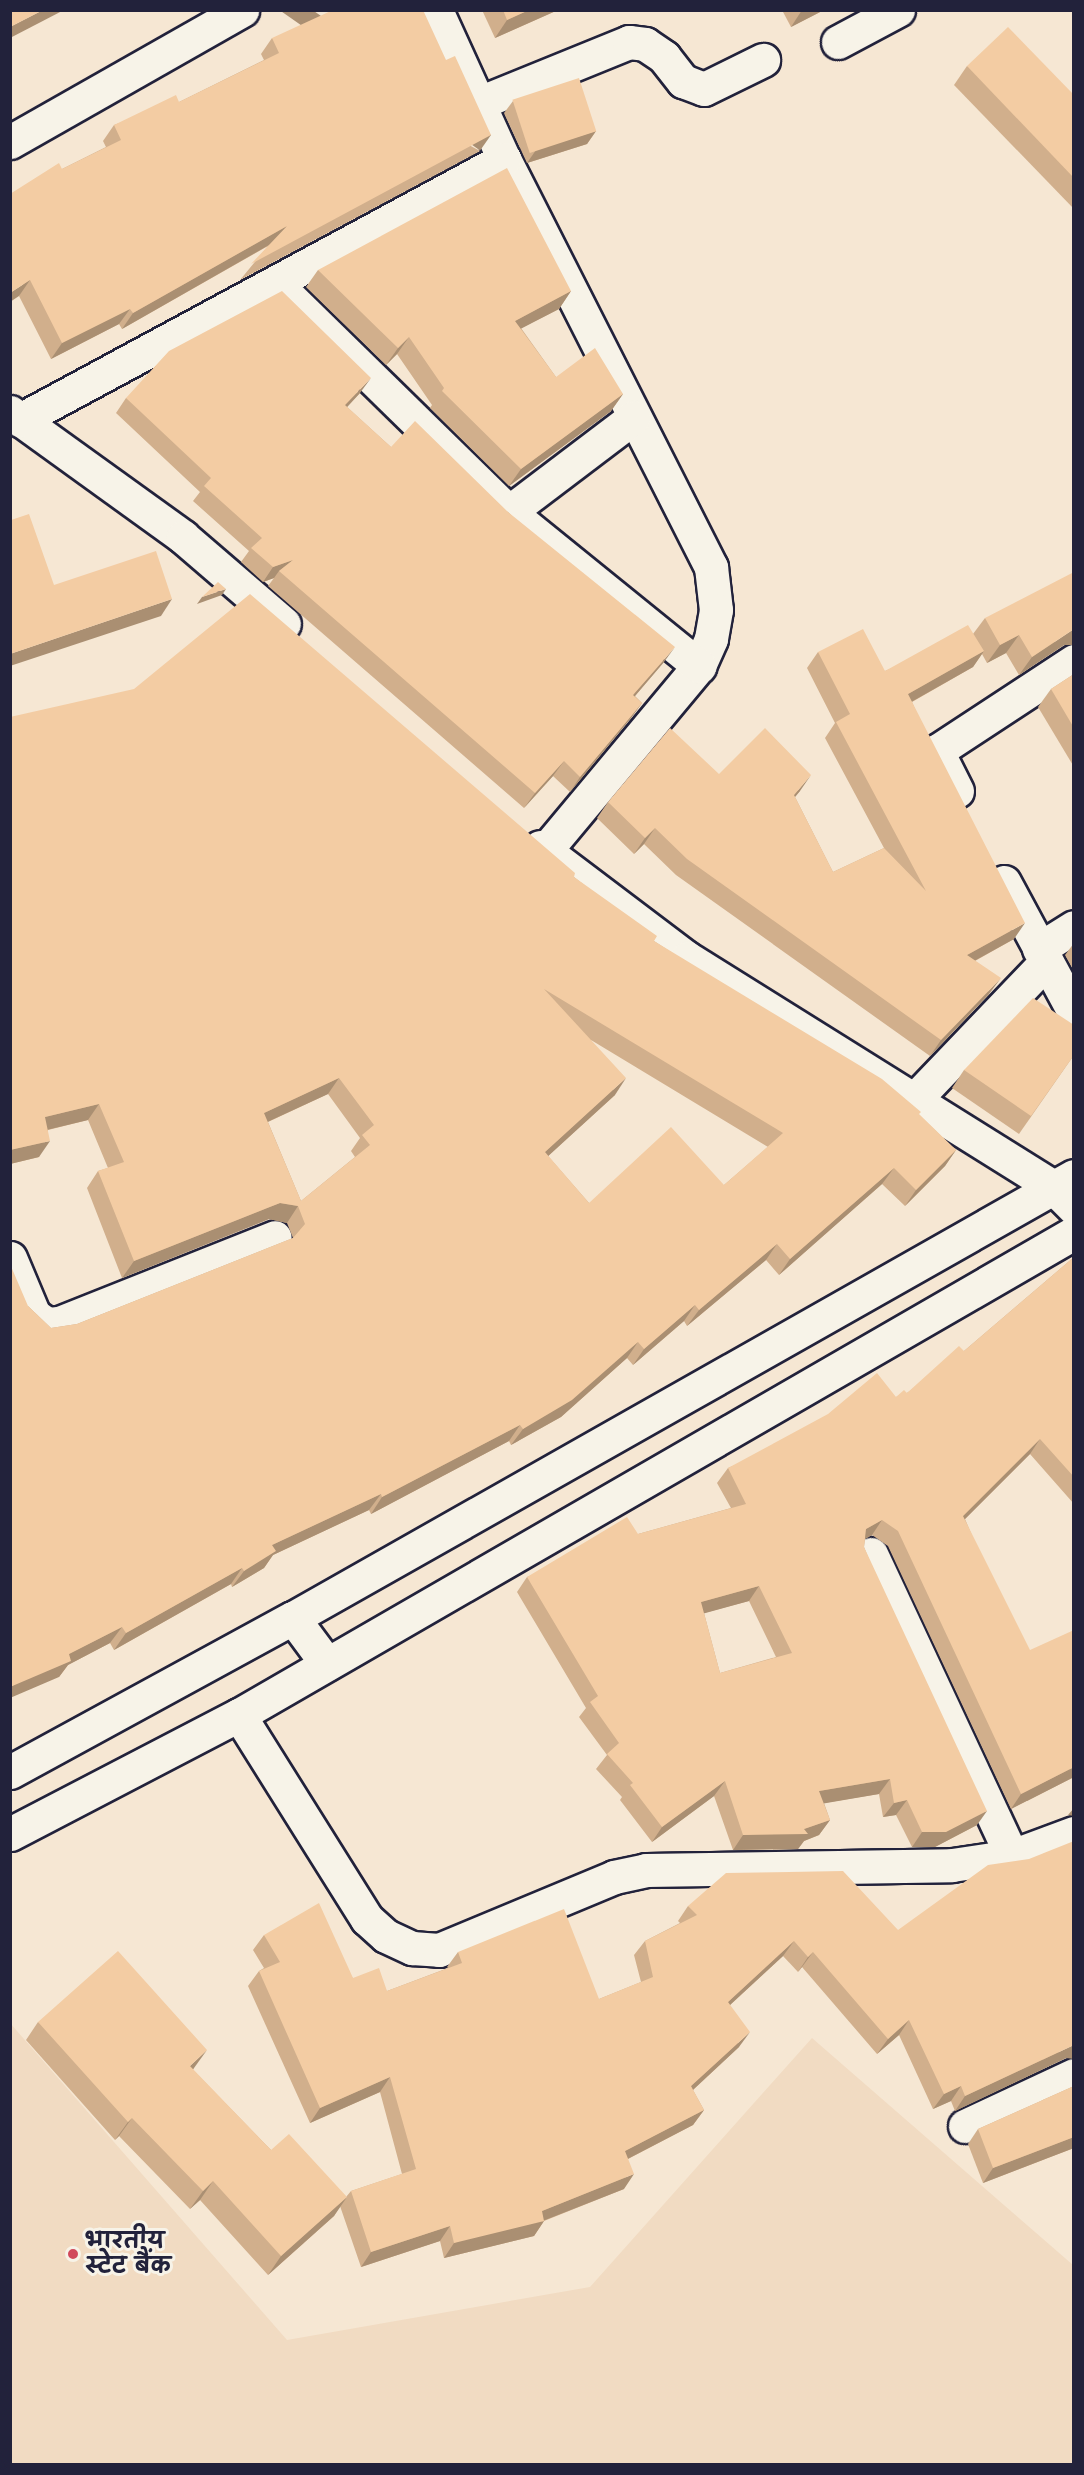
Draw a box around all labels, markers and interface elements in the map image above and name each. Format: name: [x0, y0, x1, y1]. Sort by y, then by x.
place label: भारतीय स्टेट बैंक: [85, 2228, 171, 2280]
marker: भारतीय स्टेट बैंक: [66, 2247, 80, 2261]

